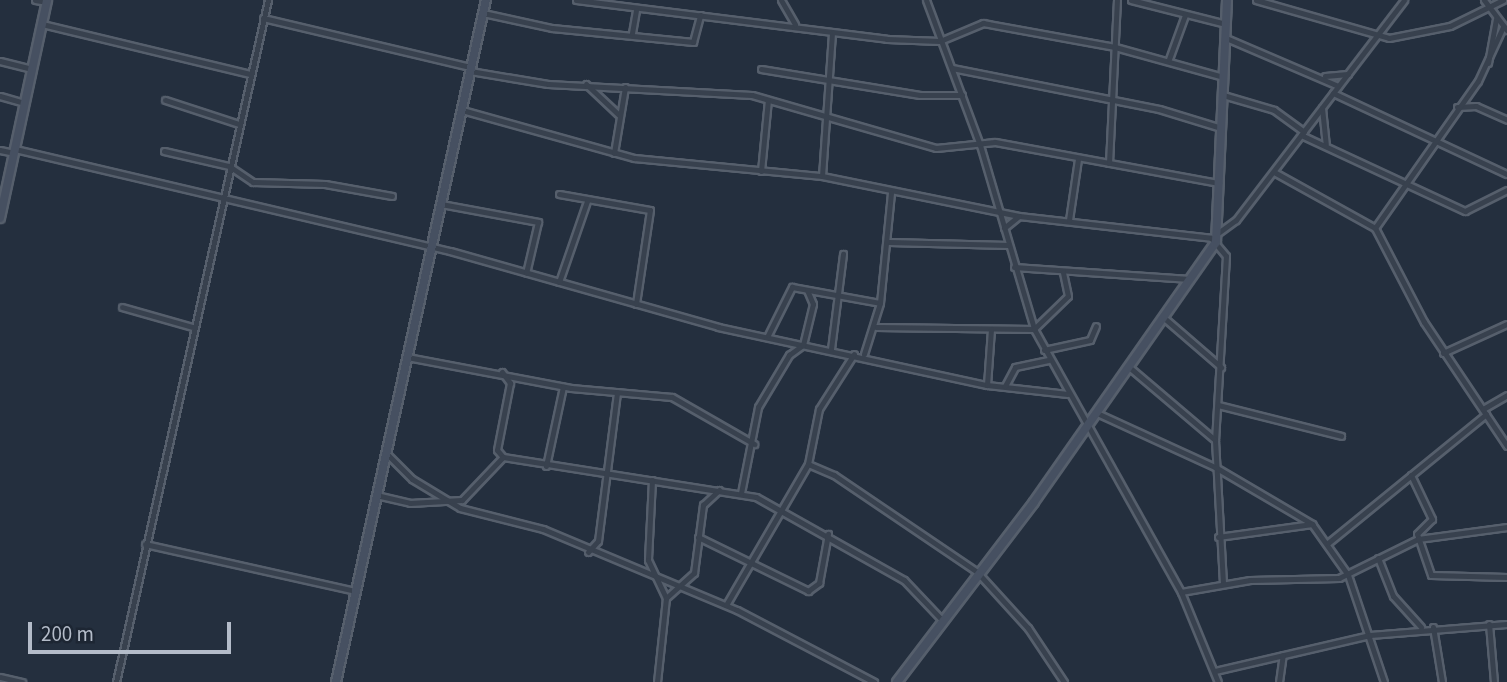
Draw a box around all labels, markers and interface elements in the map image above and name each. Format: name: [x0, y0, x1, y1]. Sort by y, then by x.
scale bar: [32, 608, 234, 652]
text: 200 m: [41, 619, 94, 649]

